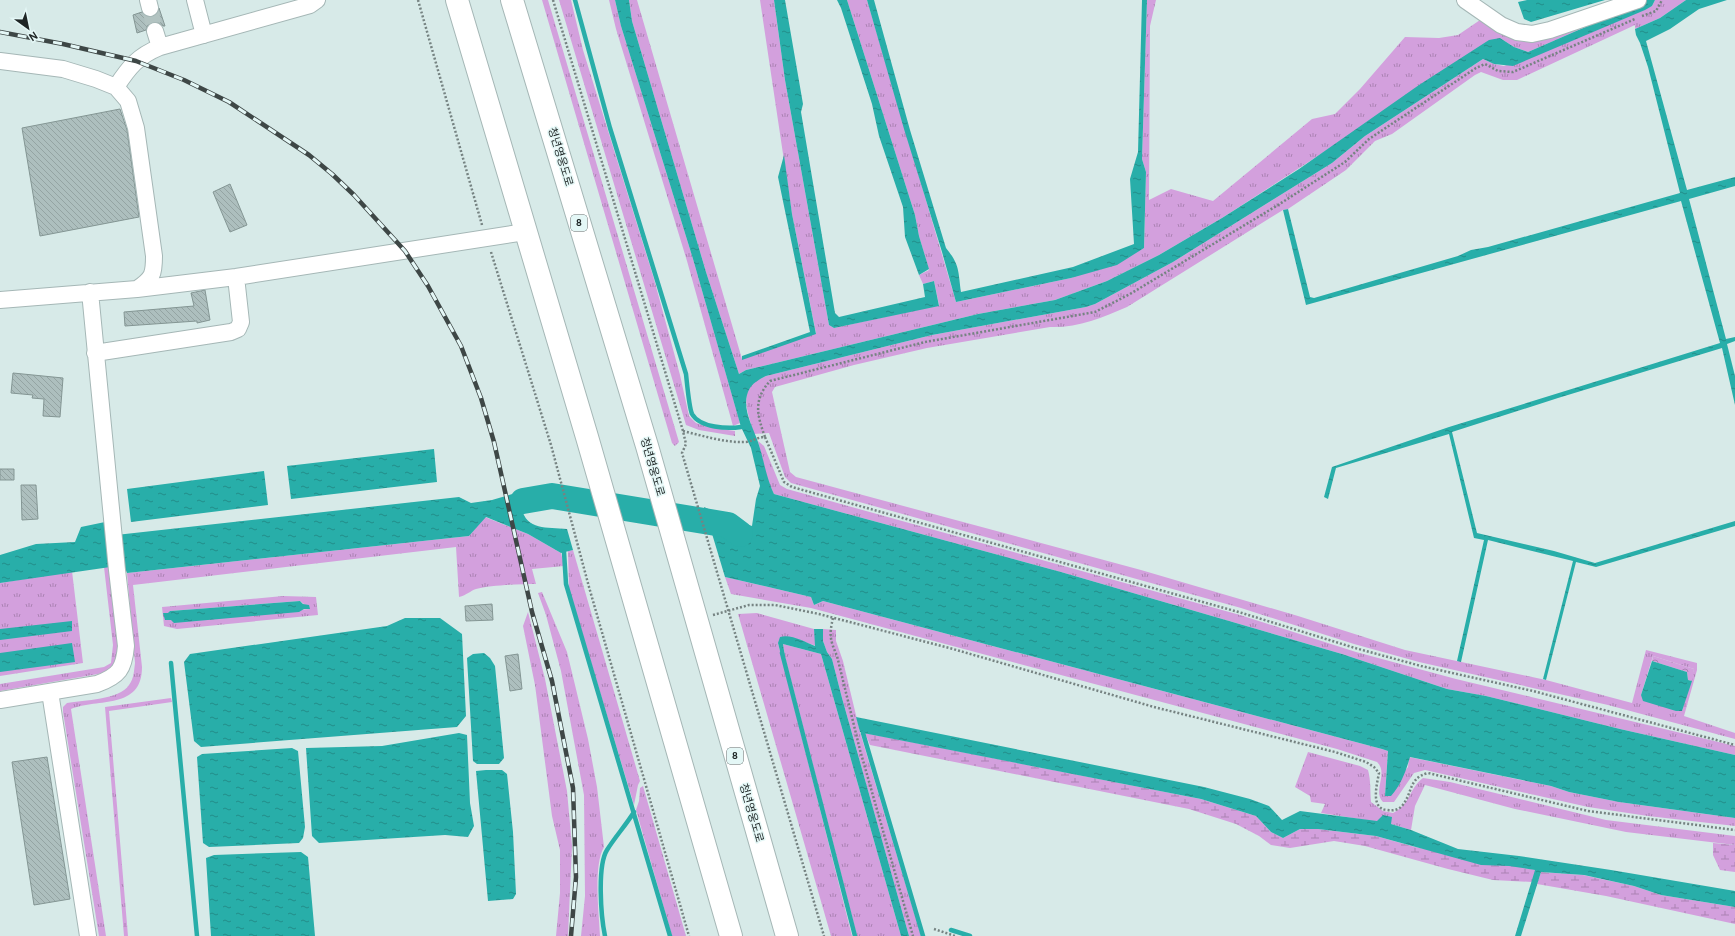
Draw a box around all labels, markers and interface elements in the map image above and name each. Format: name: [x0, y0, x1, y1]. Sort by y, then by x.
north arrow: [8, 8, 48, 48]
text: N: [26, 28, 40, 44]
street label: 청년영웅도로: [544, 126, 576, 188]
road number: 8: [571, 215, 587, 231]
street label: 청년영웅도로: [637, 436, 667, 498]
road number: 8: [727, 748, 743, 764]
street label: 청년영웅도로: [736, 782, 766, 844]

